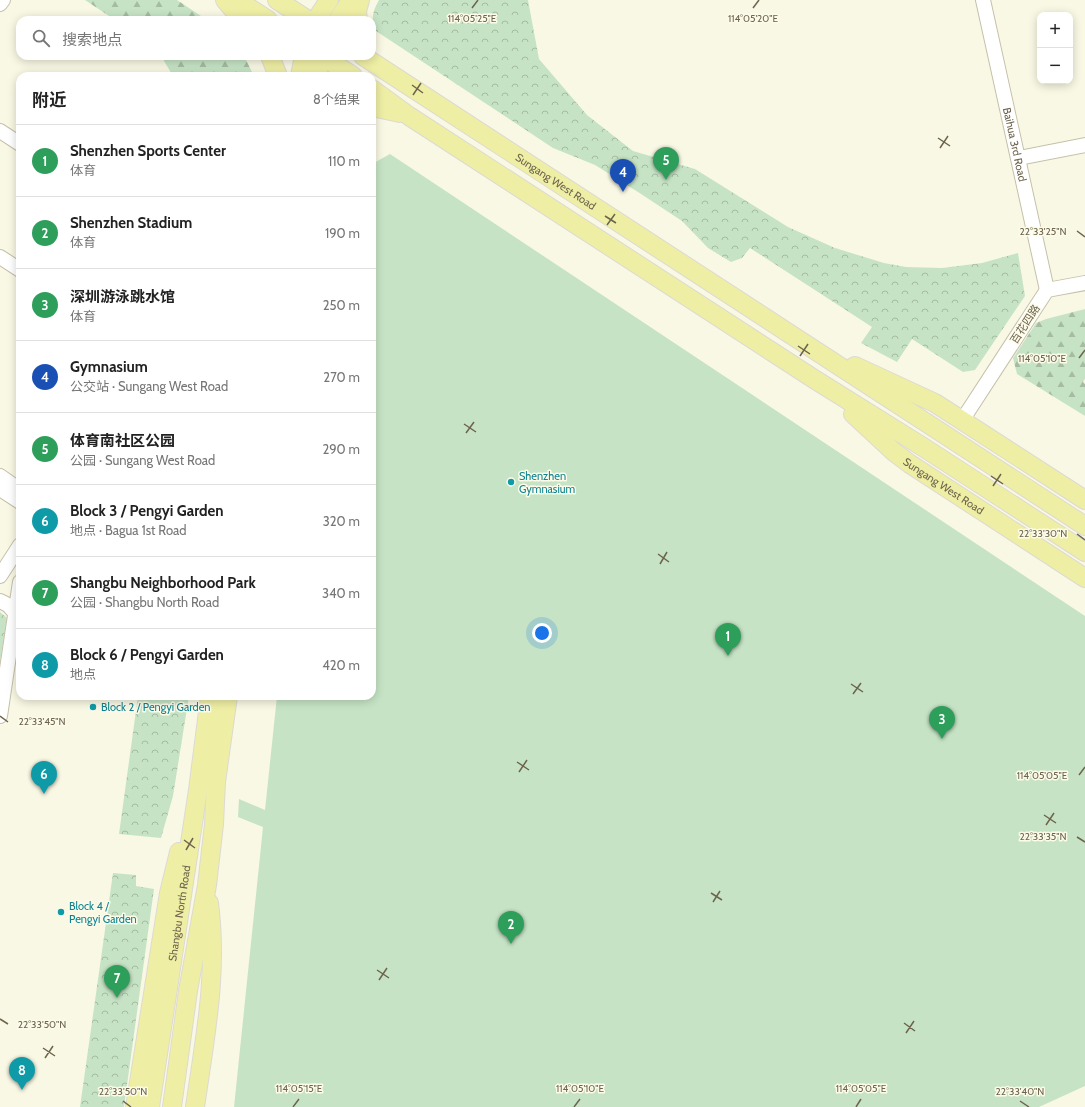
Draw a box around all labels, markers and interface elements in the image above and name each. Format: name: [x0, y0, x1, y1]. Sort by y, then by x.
text: 114°05'25"E: [448, 12, 497, 25]
text: 114°05'20"E: [728, 12, 779, 25]
map controls: [1037, 12, 1073, 84]
button: +: [1037, 12, 1073, 48]
search box: [16, 16, 376, 60]
icon: search: [30, 27, 52, 49]
text: 搜索地点: [62, 31, 122, 49]
button: −: [1037, 48, 1073, 84]
text: 附近: [32, 90, 66, 110]
text: 8个结果: [313, 91, 360, 107]
street label: Baihua 3rd Road: [1000, 106, 1030, 183]
text: Shenzhen Sports Center: [70, 142, 226, 160]
pin: 5: [653, 147, 679, 180]
street label: Sungang West Road: [513, 150, 599, 213]
text: 1: [43, 153, 47, 169]
text: 110 m: [328, 153, 360, 169]
pin: 4: [610, 159, 636, 192]
text: 体育: [70, 162, 96, 178]
text: Shenzhen Stadium: [70, 214, 192, 232]
text: 2: [42, 225, 48, 241]
text: 190 m: [325, 225, 360, 241]
text: 22°33'25"N: [1020, 225, 1066, 238]
text: 体育: [70, 234, 96, 250]
text: 深圳游泳跳水馆: [70, 288, 175, 306]
text: 3: [41, 297, 49, 313]
text: 250 m: [323, 297, 360, 313]
street label: 百花四路: [1007, 302, 1043, 346]
text: 体育: [70, 308, 96, 324]
text: 114°05'10"E: [1018, 352, 1067, 365]
text: Gymnasium: [70, 358, 148, 376]
text: 4: [41, 369, 49, 385]
text: 270 m: [323, 369, 360, 385]
text: 公交站 · Sungang West Road: [70, 378, 228, 394]
text: 体育南社区公园: [70, 432, 175, 450]
text: 5: [42, 441, 48, 457]
text: 290 m: [322, 441, 360, 457]
text: 公园 · Sungang West Road: [70, 452, 215, 468]
street label: Sungang West Road: [900, 454, 987, 517]
place label: Shenzhen Gymnasium: [519, 469, 576, 496]
marker: Shenzhen Gymnasium: [506, 477, 516, 487]
text: Block 3 / Pengyi Garden: [70, 502, 224, 520]
text: 6: [41, 513, 49, 529]
text: 320 m: [323, 513, 360, 529]
text: 地点 · Bagua 1st Road: [70, 522, 187, 538]
text: 22°33'30"N: [1019, 527, 1067, 540]
text: Shangbu Neighborhood Park: [70, 574, 256, 592]
text: 7: [42, 585, 48, 601]
text: 340 m: [322, 585, 360, 601]
text: 公园 · Shangbu North Road: [70, 594, 219, 610]
your location: [532, 623, 552, 643]
pin: 1: [715, 623, 741, 656]
text: Block 6 / Pengyi Garden: [70, 646, 224, 664]
text: 8: [41, 657, 49, 673]
text: 420 m: [322, 657, 360, 673]
text: 地点: [70, 666, 96, 682]
place label: Block 2 / Pengyi Garden: [101, 700, 210, 714]
marker: Block 2 / Pengyi Garden: [88, 702, 98, 712]
pin: 3: [929, 706, 955, 739]
text: 22°33'45"N: [18, 715, 66, 728]
pin: 6: [31, 761, 57, 794]
text: 114°05'05"E: [1017, 769, 1068, 782]
text: 22°33'35"N: [1019, 830, 1067, 843]
street label: Shangbu North Road: [165, 864, 194, 962]
place label: Block 4 / Pengyi Garden: [69, 899, 137, 926]
marker: Block 4 / Pengyi Garden: [56, 907, 66, 917]
pin: 2: [498, 911, 524, 944]
pin: 7: [104, 965, 130, 998]
text: 22°33'50"N: [18, 1018, 66, 1031]
pin: 8: [9, 1057, 35, 1090]
text: 114°05'15"E: [276, 1082, 323, 1095]
text: 114°05'10"E: [556, 1082, 605, 1095]
text: 114°05'05"E: [836, 1082, 887, 1095]
text: 22°33'50"N: [99, 1085, 147, 1098]
text: 22°33'40"N: [996, 1085, 1044, 1098]

